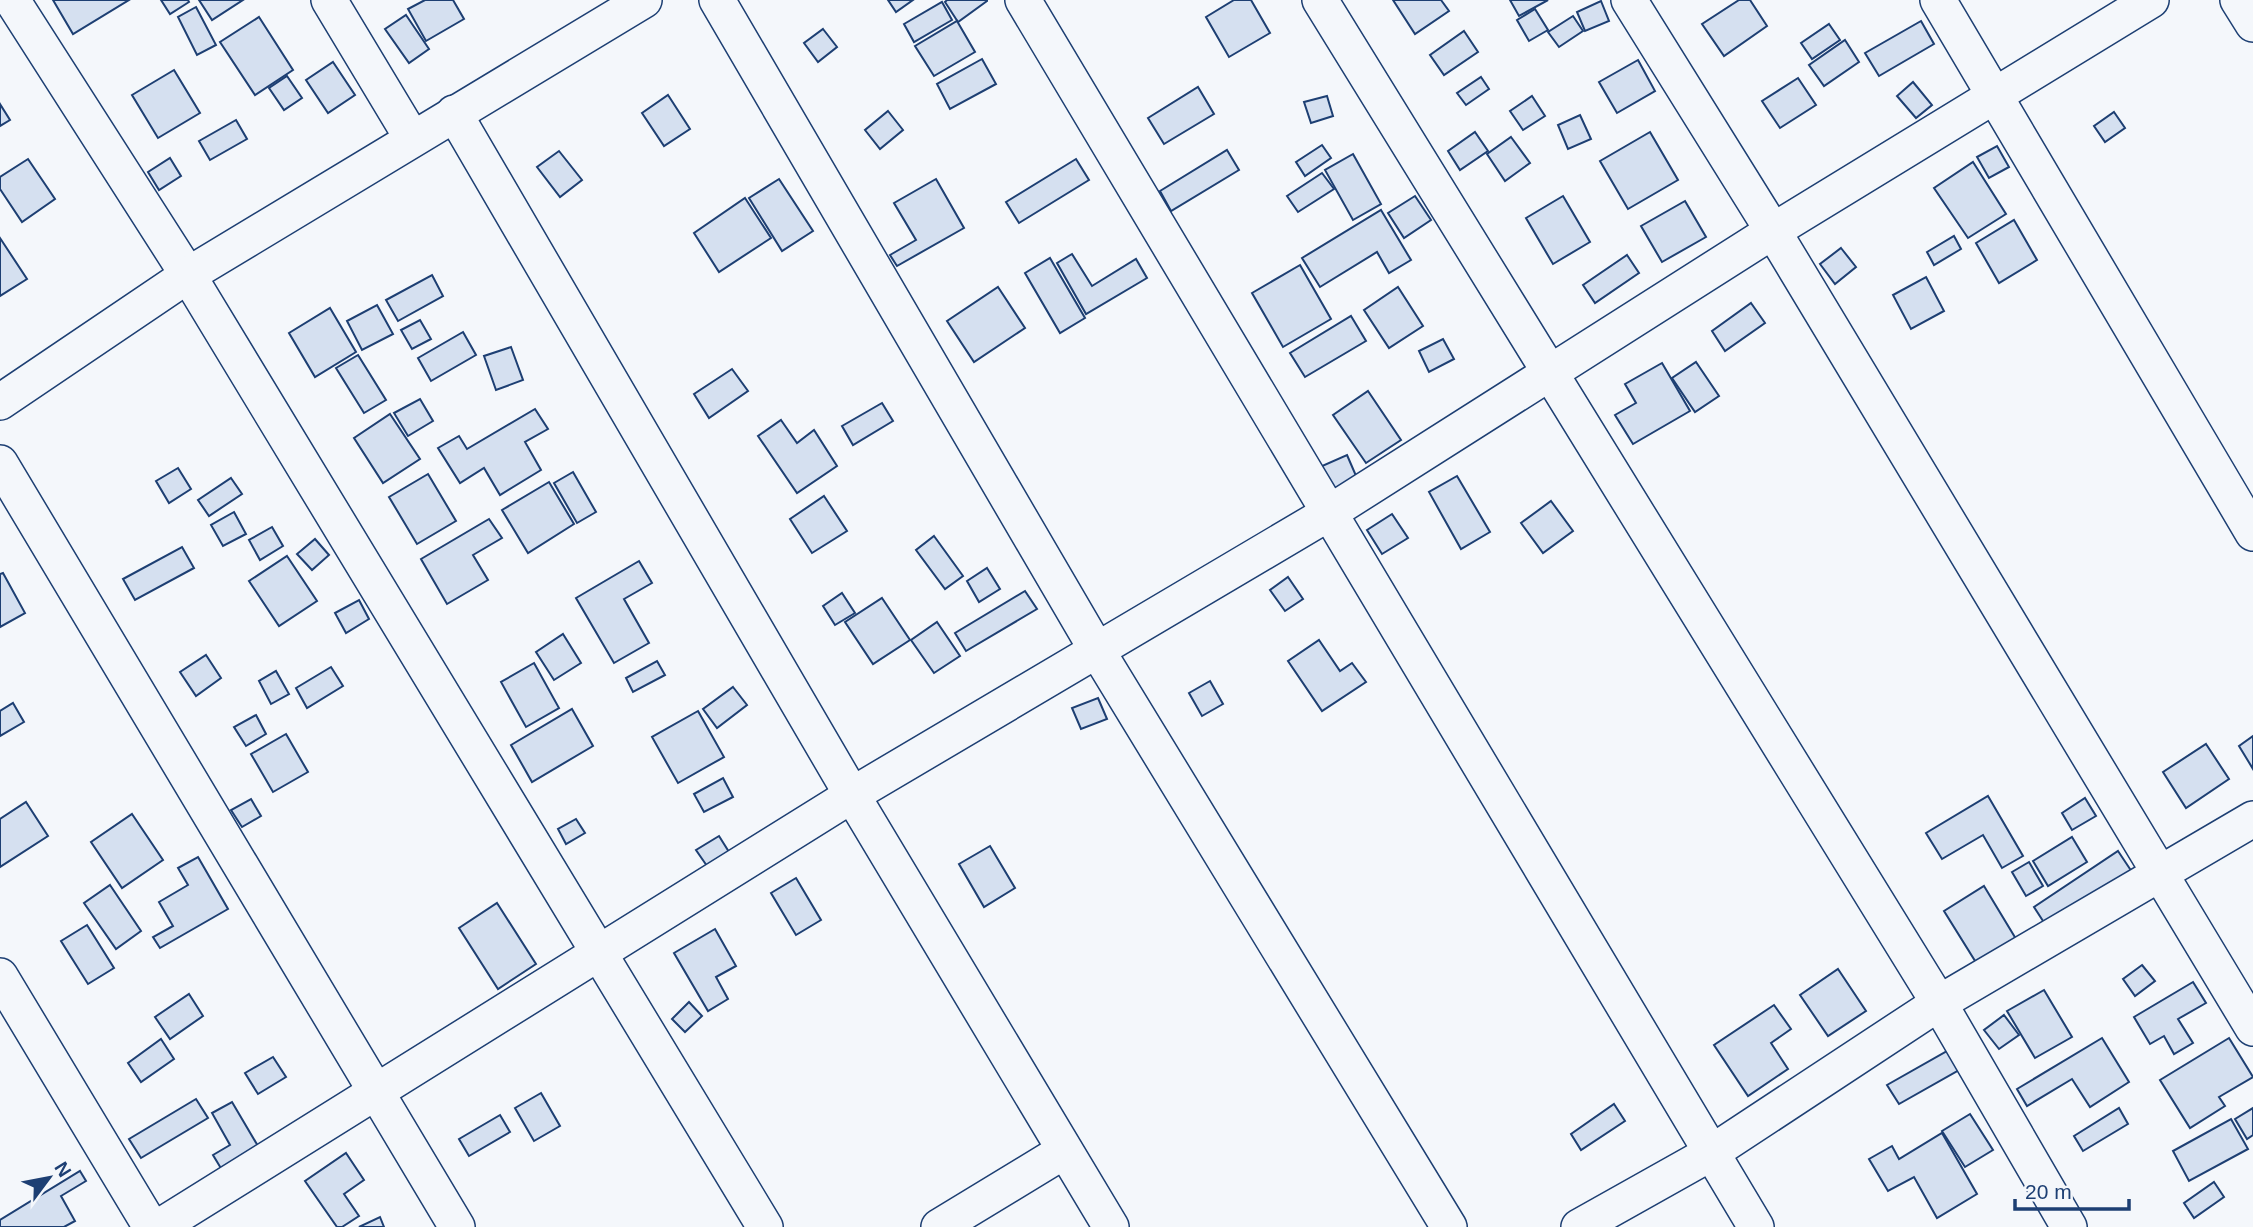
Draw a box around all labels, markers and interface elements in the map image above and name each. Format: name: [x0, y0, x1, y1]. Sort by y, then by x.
north arrow: [14, 1143, 84, 1213]
text: N: [50, 1158, 76, 1181]
scale bar: [2015, 1168, 2129, 1212]
text: 20 m: [2025, 1180, 2072, 1203]

